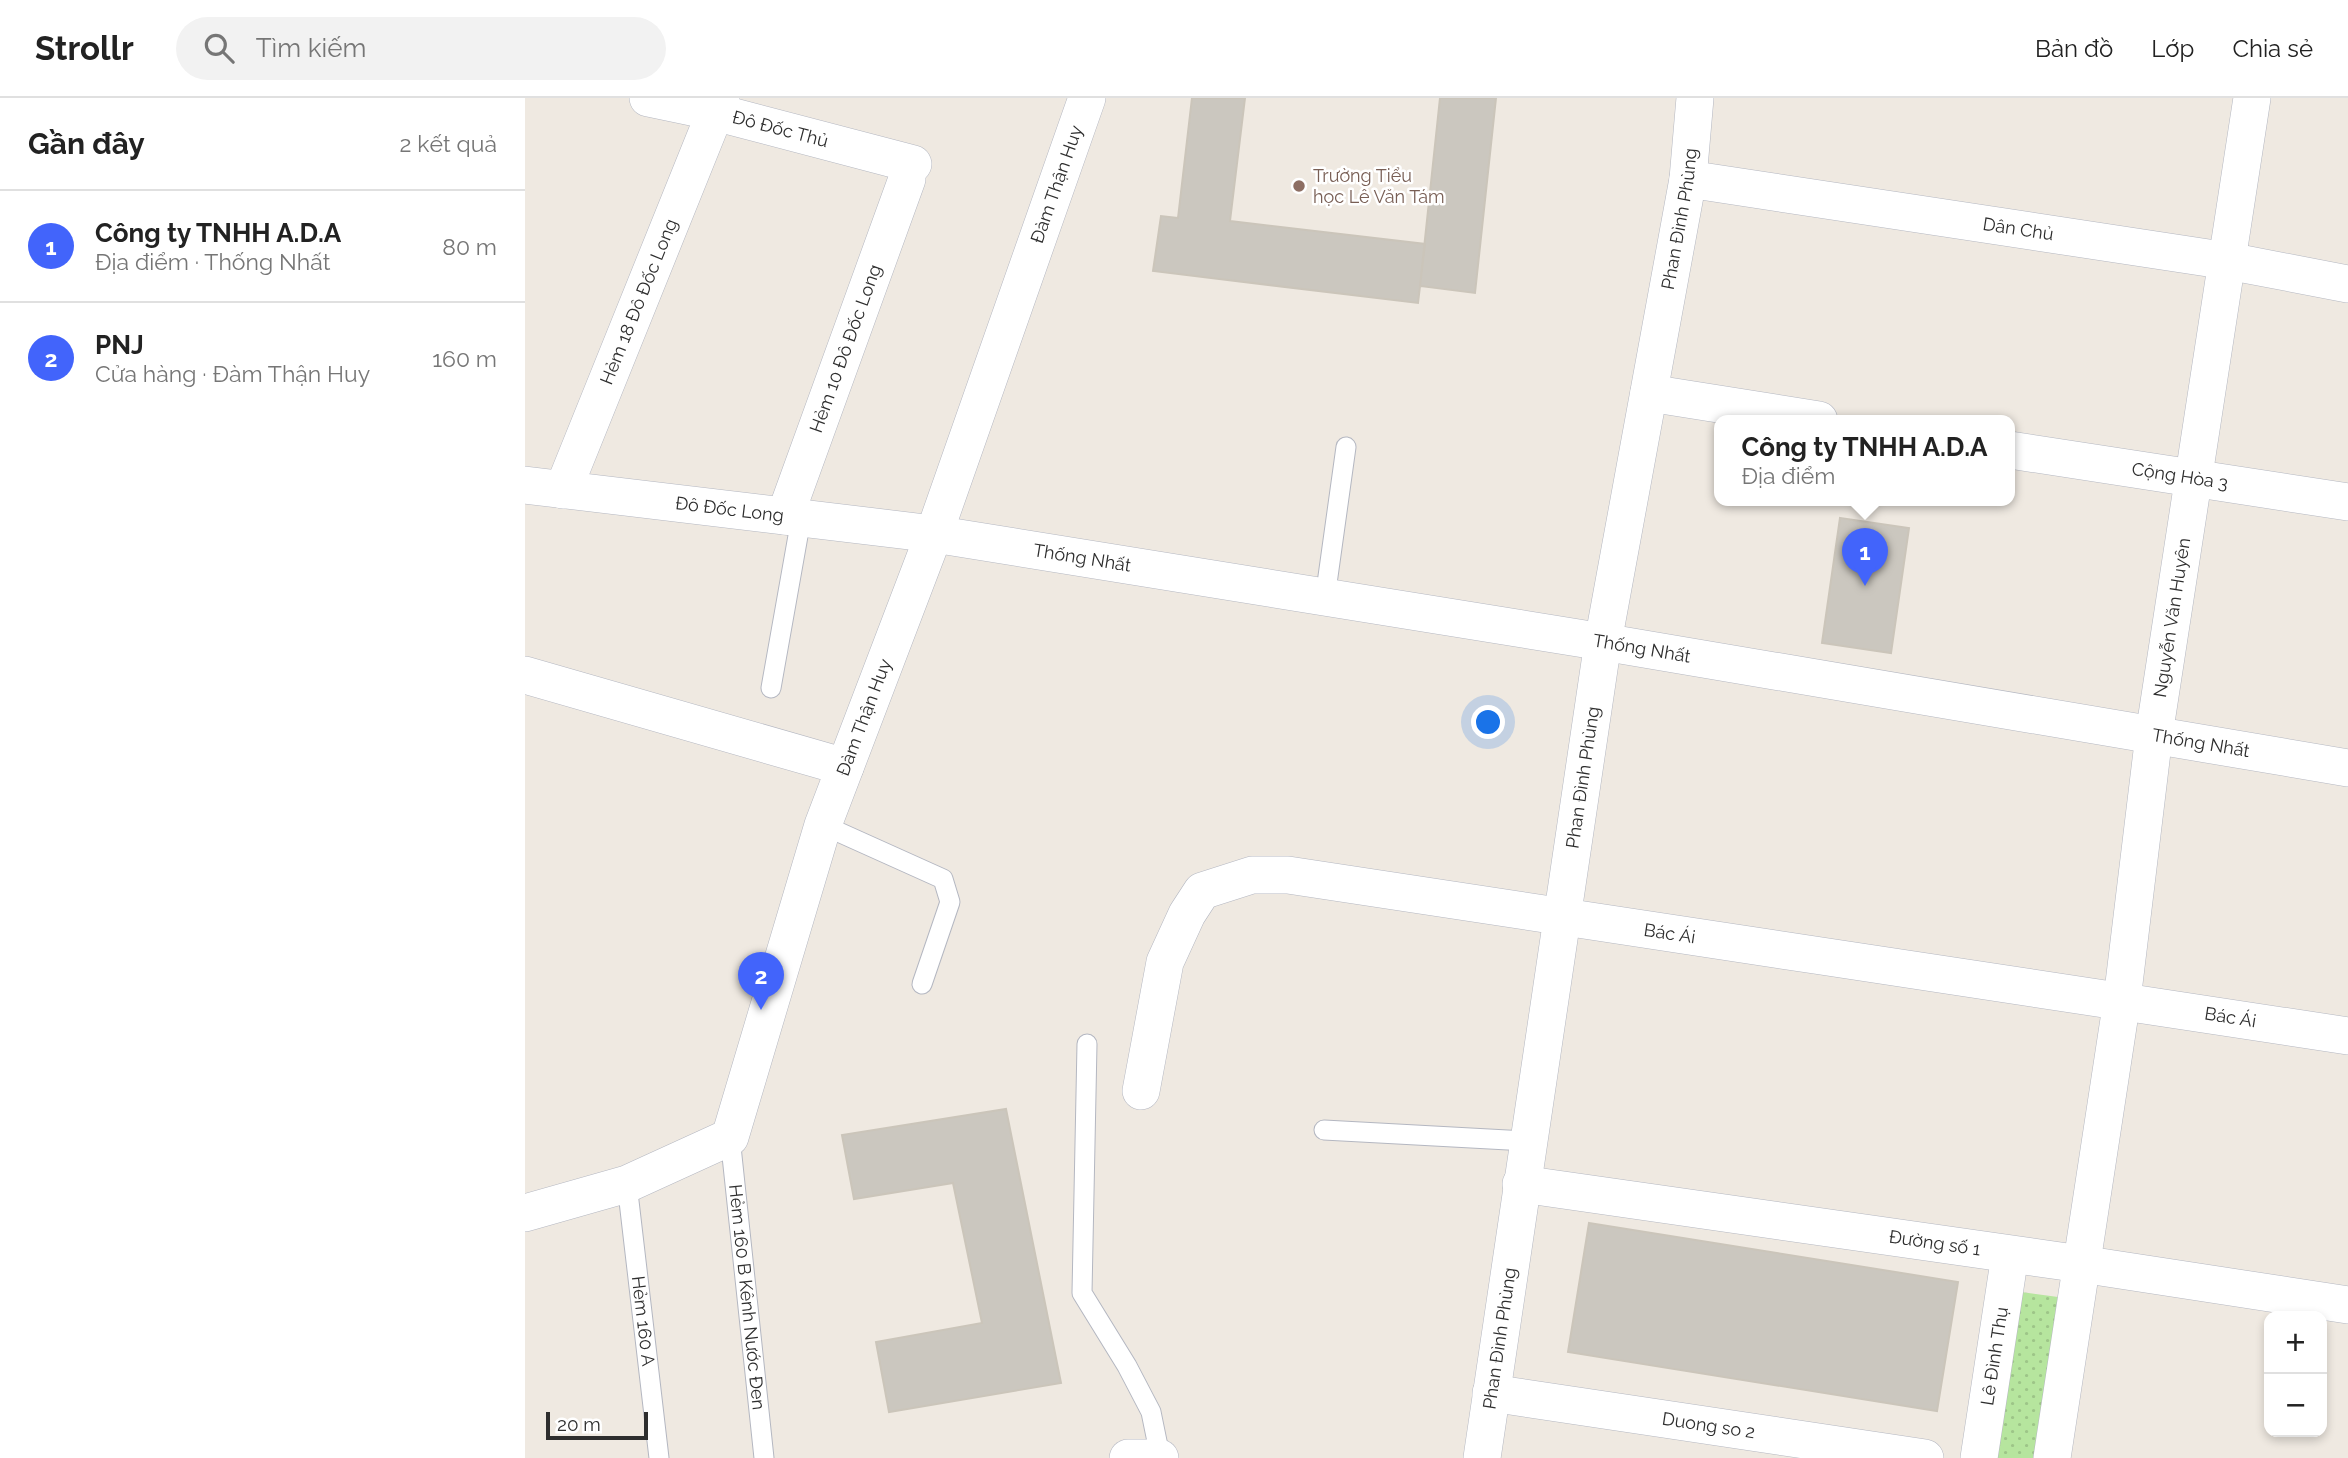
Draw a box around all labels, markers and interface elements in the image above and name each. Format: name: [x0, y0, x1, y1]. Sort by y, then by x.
search box: [176, 17, 666, 80]
text: Strollr: [35, 29, 134, 68]
icon: search: [200, 29, 238, 67]
text: Tìm kiếm: [256, 33, 366, 63]
text: Bản đồ: [2035, 34, 2113, 63]
text: Lớp: [2151, 34, 2194, 63]
text: Chia sẻ: [2232, 34, 2313, 63]
street label: Đô Đốc Thủ: [730, 106, 831, 151]
street label: Đàm Thận Huy: [1026, 122, 1087, 246]
text: Gần đây: [28, 126, 145, 161]
text: 2 kết quả: [400, 130, 497, 157]
street label: Phan Đình Phùng: [1657, 147, 1701, 291]
place label: Trường Tiểu học Lê Văn Tám: [1313, 165, 1445, 207]
marker: Trường Tiểu học Lê Văn Tám: [1291, 178, 1307, 194]
street label: Dân Chủ: [1981, 213, 2055, 244]
street label: Hẻm 18 Đô Đốc Long: [596, 215, 681, 388]
text: Công ty TNHH A.D.A: [95, 218, 341, 248]
text: 1: [45, 233, 57, 260]
text: 80 m: [442, 233, 497, 260]
text: Địa điểm · Thống Nhất: [95, 248, 330, 275]
street label: Hẻm 10 Đô Đốc Long: [805, 261, 885, 435]
text: PNJ: [95, 330, 144, 360]
text: 2: [45, 345, 57, 372]
text: 160 m: [432, 345, 497, 372]
text: Cửa hàng · Đàm Thận Huy: [95, 360, 370, 387]
popup: [1714, 415, 2015, 506]
text: Công ty TNHH A.D.A: [1741, 432, 1988, 462]
street label: Cộng Hòa 3: [2130, 458, 2230, 493]
text: Địa điểm: [1741, 462, 1835, 489]
street label: Đô Đốc Long: [674, 492, 785, 526]
pin: 1: [1842, 528, 1888, 586]
street label: Nguyễn Văn Huyên: [2149, 536, 2194, 699]
street label: Thống Nhất: [1032, 539, 1133, 576]
street label: Thống Nhất: [1592, 630, 1692, 667]
street label: Đàm Thận Huy: [832, 656, 895, 779]
your location: [1471, 705, 1505, 739]
street label: Phan Đình Phùng: [1562, 705, 1603, 850]
street label: Thống Nhất: [2151, 724, 2251, 761]
street label: Bác Ái: [1642, 919, 1697, 947]
pin: 2: [738, 952, 784, 1010]
street label: Bác Ái: [2203, 1002, 2258, 1031]
street label: Hẻm 160 B Kênh Nước Đen: [725, 1183, 770, 1411]
street label: Đường số 1: [1888, 1226, 1982, 1260]
street label: Phan Đình Phùng: [1478, 1266, 1520, 1411]
street label: Hẻm 160 A: [628, 1275, 659, 1367]
street label: Lê Đình Thụ: [1976, 1305, 2012, 1407]
map controls: [2264, 1311, 2327, 1437]
button: +: [2264, 1311, 2327, 1374]
button: −: [2264, 1374, 2327, 1437]
street label: Duong so 2: [1661, 1408, 1757, 1442]
scale bar: [546, 1409, 647, 1441]
text: 20 m: [557, 1413, 601, 1435]

